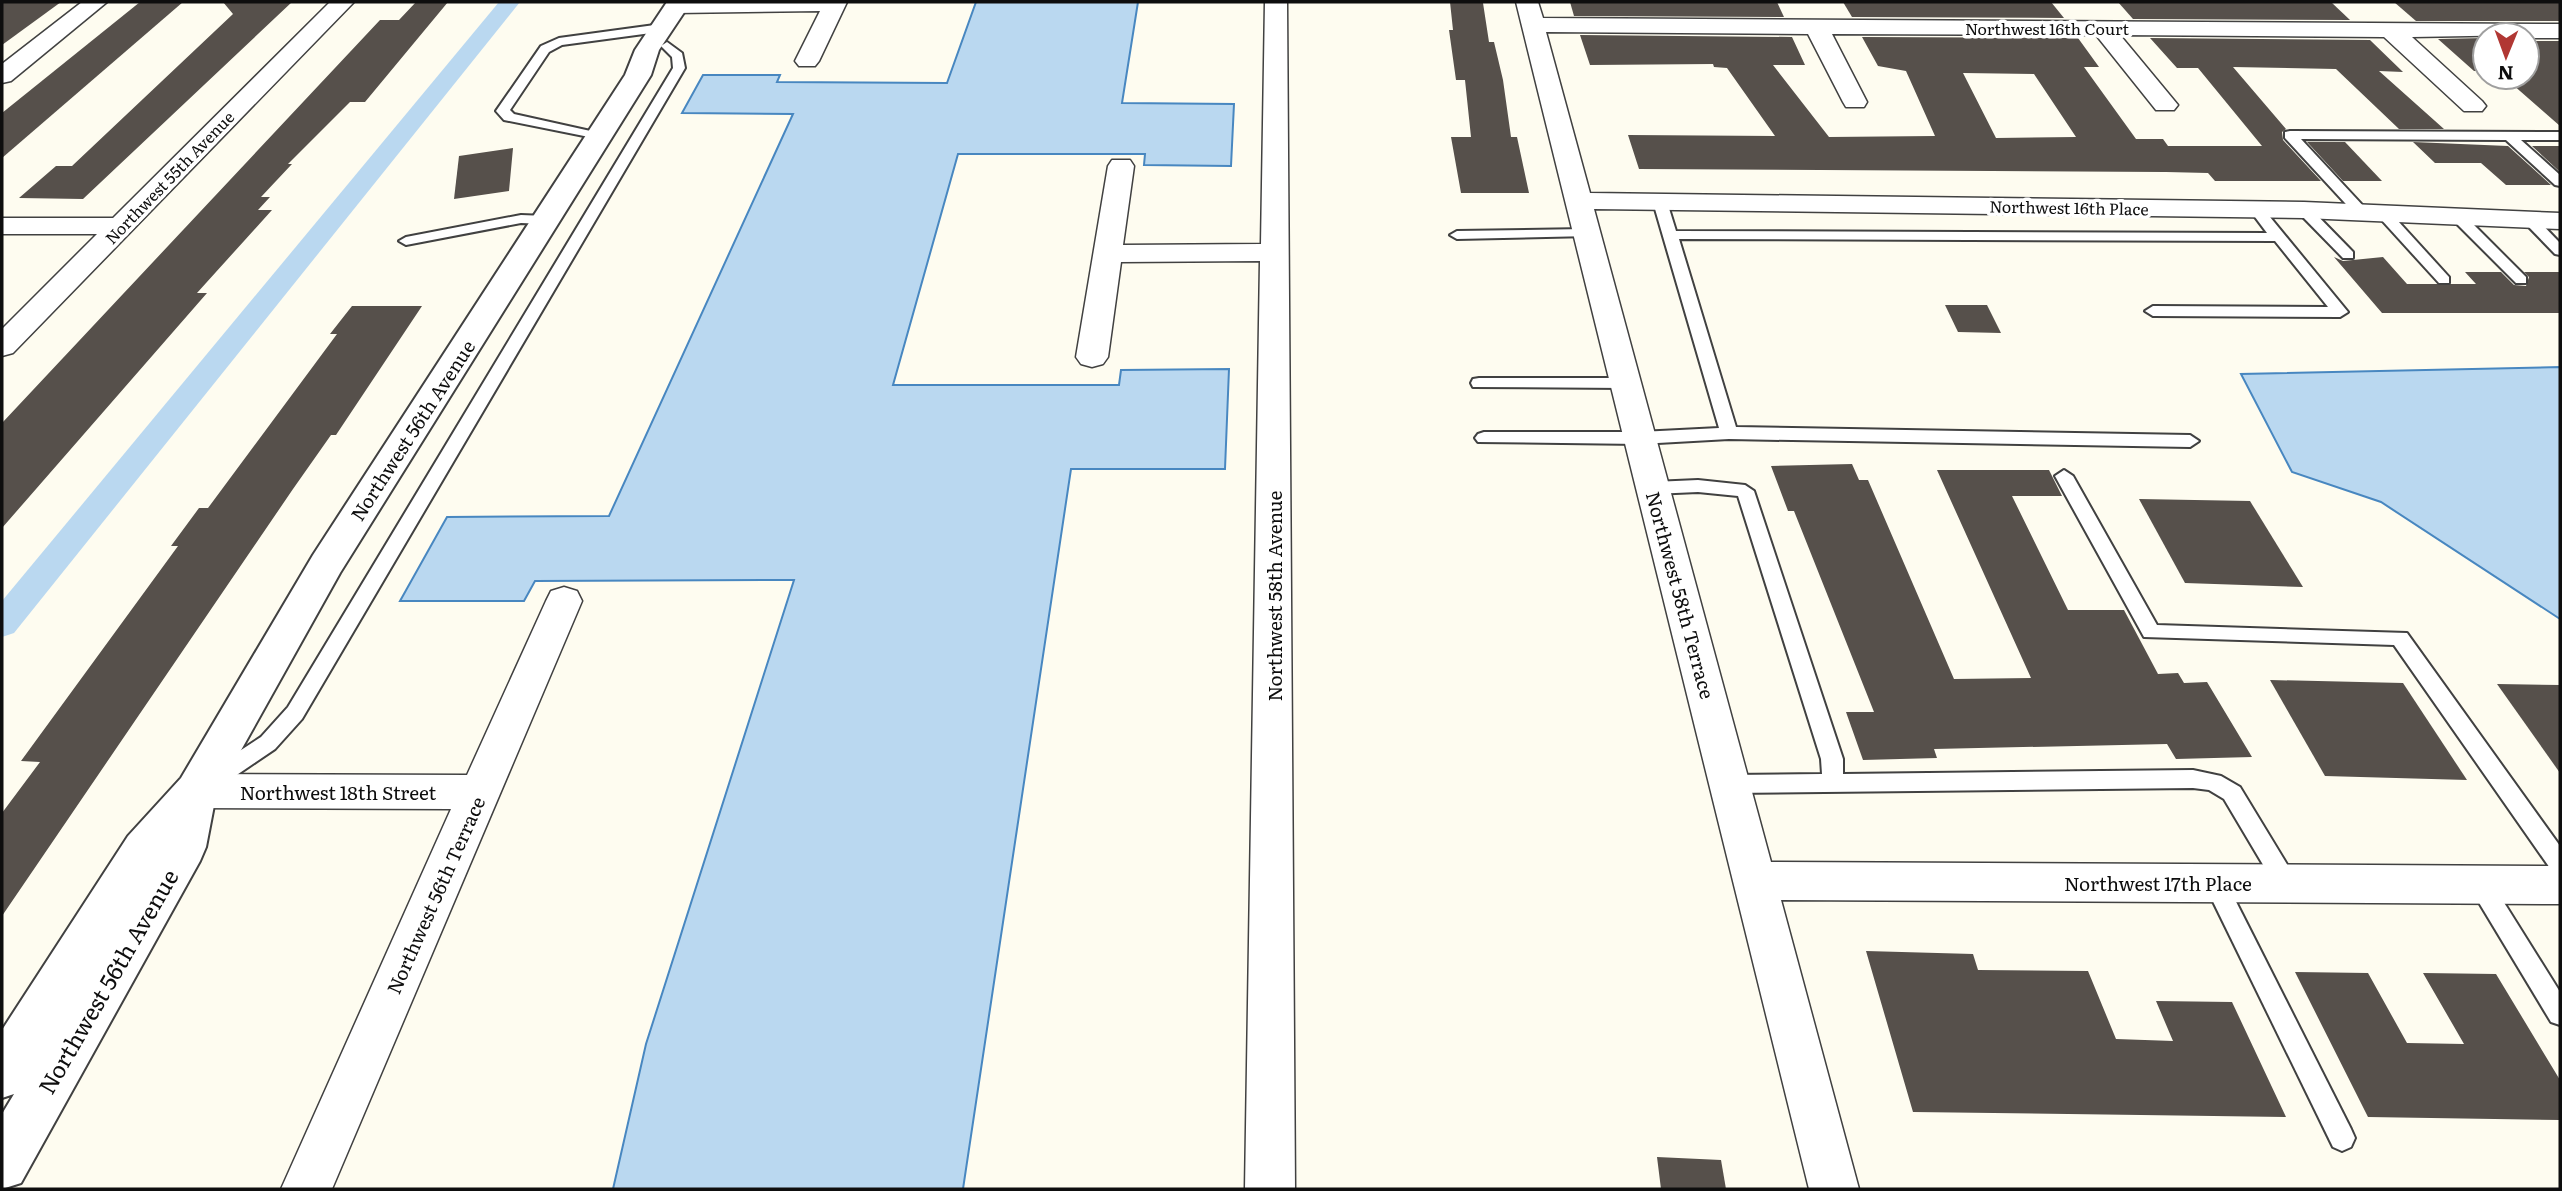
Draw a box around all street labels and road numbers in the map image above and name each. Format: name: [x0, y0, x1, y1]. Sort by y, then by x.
street label: Northwest 16th Court: [1965, 16, 2130, 40]
street label: Northwest 55th Avenue: [99, 105, 239, 249]
street label: Northwest 16th Place: [1989, 194, 2149, 220]
street label: Northwest 56th Avenue: [343, 334, 481, 526]
street label: Northwest 58th Terrace: [1640, 488, 1722, 702]
street label: Northwest 58th Avenue: [1260, 490, 1288, 701]
street label: Northwest 18th Street: [240, 778, 437, 806]
street label: Northwest 56th Terrace: [379, 792, 491, 998]
street label: Northwest 56th Avenue: [29, 862, 185, 1100]
street label: Northwest 17th Place: [2064, 869, 2252, 897]

